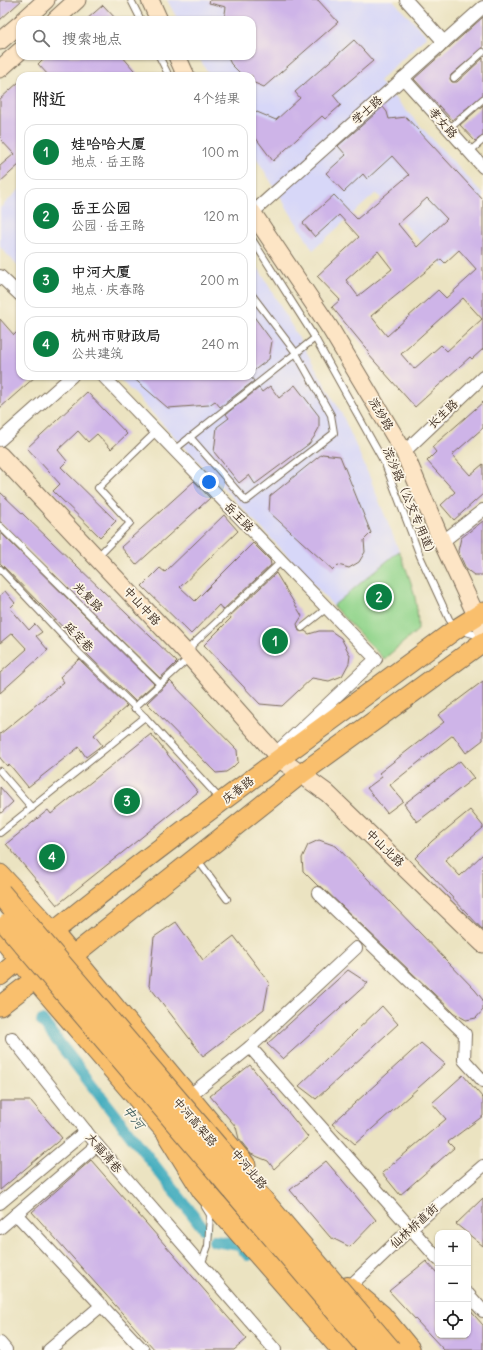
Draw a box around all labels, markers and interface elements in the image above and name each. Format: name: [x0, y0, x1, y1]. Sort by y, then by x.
search box: [16, 16, 256, 60]
icon: search: [30, 27, 52, 49]
text: 搜索地点: [62, 29, 122, 48]
text: 附近: [32, 88, 66, 110]
text: 4个结果: [193, 90, 240, 107]
street label: 学士路: [348, 92, 385, 127]
street label: 孝女路: [426, 104, 461, 141]
text: 娃哈哈大厦: [71, 134, 146, 153]
text: 1: [43, 144, 49, 161]
text: 100 m: [202, 144, 239, 161]
text: 地点 · 岳王路: [71, 153, 145, 170]
text: 岳王公园: [71, 198, 131, 217]
text: 2: [42, 208, 50, 225]
text: 120 m: [204, 208, 239, 225]
text: 公园 · 岳王路: [71, 217, 145, 234]
text: 中河大厦: [71, 262, 131, 281]
text: 3: [42, 272, 50, 289]
text: 200 m: [200, 272, 239, 289]
text: 地点 · 庆春路: [71, 281, 145, 298]
text: 杭州市财政局: [71, 326, 161, 345]
text: 4: [42, 336, 50, 353]
text: 240 m: [202, 336, 239, 353]
text: 公共建筑: [71, 345, 123, 362]
street label: 浣纱路: [366, 394, 397, 433]
street label: 长生路: [424, 396, 461, 431]
street label: 浣沙路（公交专用道）: [380, 445, 441, 561]
your location: [199, 472, 219, 492]
street label: 岳王路: [221, 498, 257, 535]
street label: 光复路: [70, 579, 106, 615]
pin: 2: [366, 582, 392, 612]
street label: 中山中路: [121, 583, 164, 628]
street label: 延定巷: [61, 618, 97, 655]
pin: 1: [262, 626, 288, 656]
street label: 庆春路: [219, 773, 257, 806]
pin: 3: [114, 786, 140, 816]
street label: 中山北路: [363, 826, 408, 870]
pin: 4: [39, 842, 65, 872]
street label: 中河高架路: [170, 1094, 221, 1149]
water label: 中河: [119, 1102, 150, 1134]
street label: 大福清巷: [83, 1129, 126, 1176]
street label: 中河北路: [228, 1145, 271, 1192]
street label: 仙林桥直街: [386, 1200, 441, 1251]
map controls: [435, 1230, 471, 1338]
button: +: [435, 1230, 471, 1266]
button: −: [435, 1266, 471, 1302]
button: locate: [435, 1302, 471, 1338]

